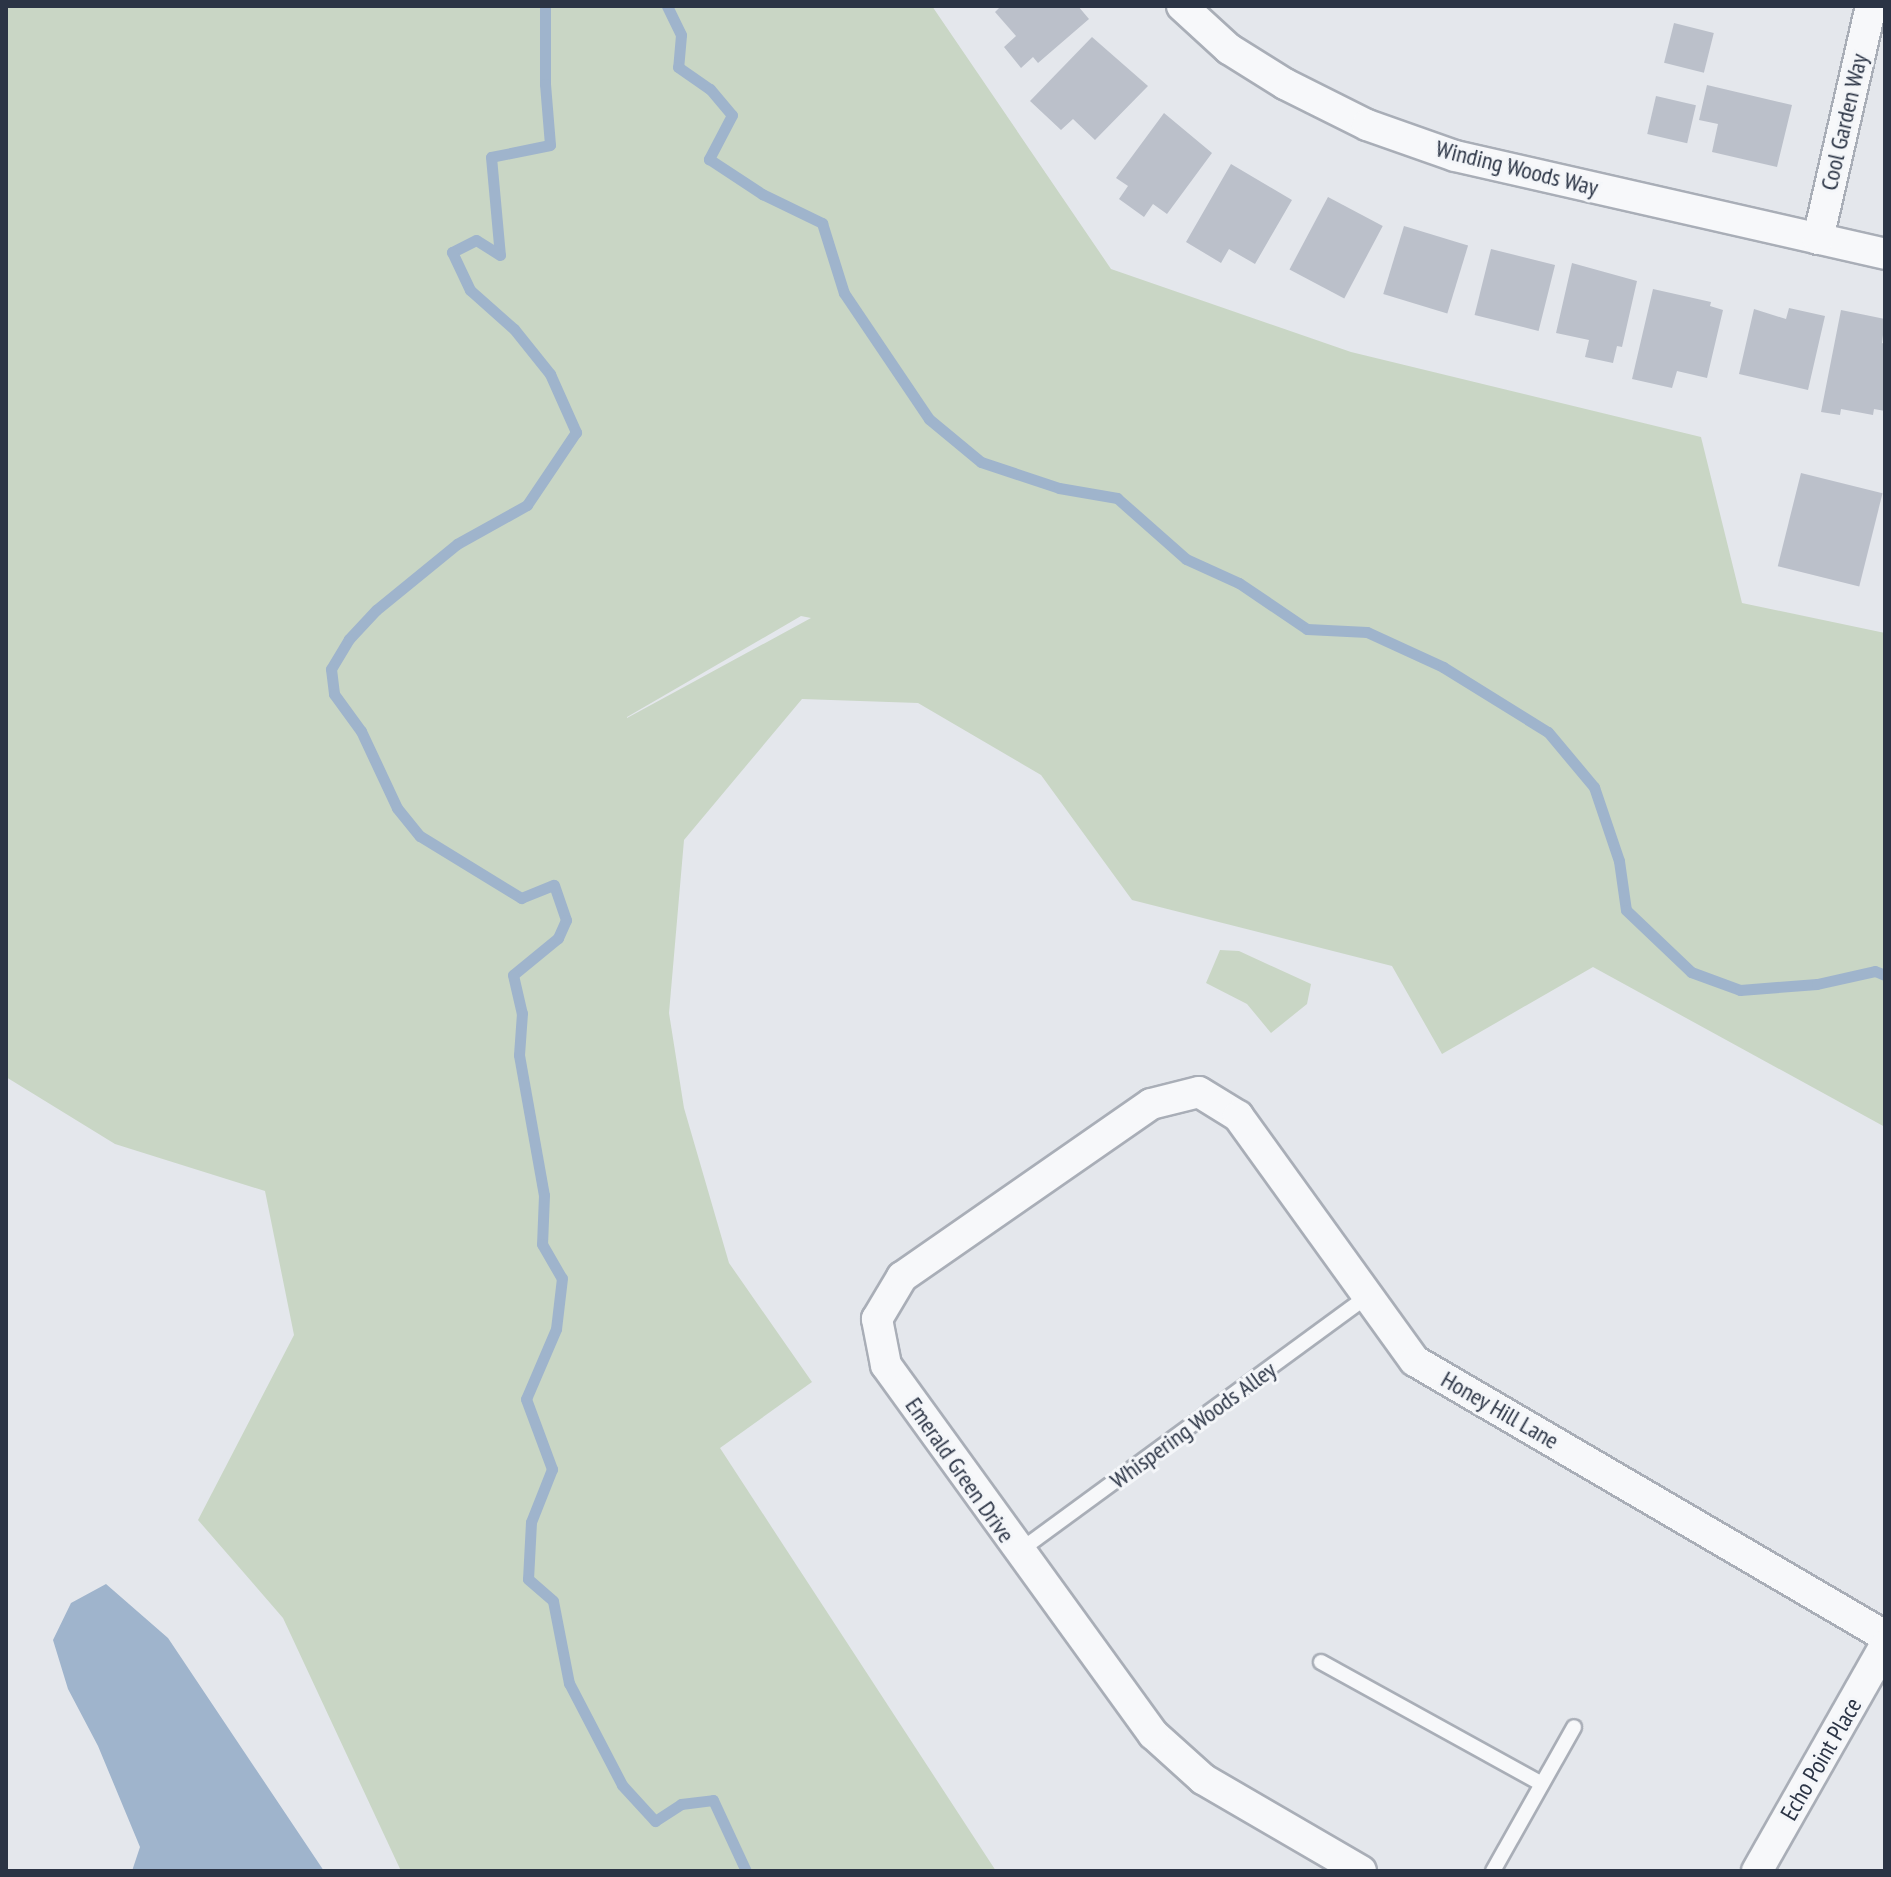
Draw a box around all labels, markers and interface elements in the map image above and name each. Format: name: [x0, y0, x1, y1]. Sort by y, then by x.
street label: Cool Garden Way: [1814, 51, 1874, 193]
street label: Winding Woods Way: [1433, 134, 1601, 202]
street label: Whispering Woods Alley: [1104, 1355, 1282, 1495]
street label: Honey Hill Lane: [1436, 1365, 1564, 1455]
street label: Emerald Green Drive: [899, 1392, 1021, 1548]
street label: Echo Point Place: [1774, 1693, 1868, 1825]

